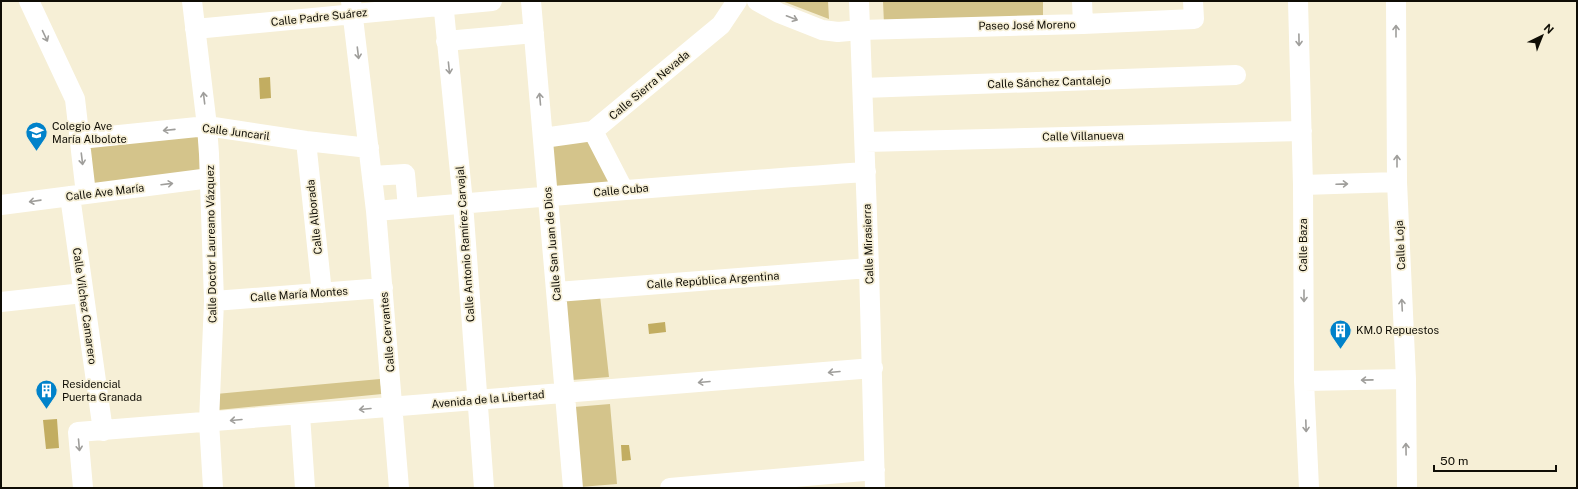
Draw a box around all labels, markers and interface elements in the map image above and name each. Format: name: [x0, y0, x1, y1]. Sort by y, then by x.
street label: Calle Padre Suárez: [270, 6, 368, 28]
one-way arrow: [785, 15, 797, 23]
north arrow: [1522, 16, 1562, 56]
street label: Paseo José Moreno: [978, 18, 1076, 32]
text: N: [1542, 21, 1556, 36]
one-way arrow: [1392, 25, 1400, 38]
one-way arrow: [42, 30, 49, 42]
one-way arrow: [1296, 33, 1303, 46]
one-way arrow: [354, 46, 361, 59]
street label: Calle Sierra Nevada: [607, 48, 691, 122]
one-way arrow: [445, 61, 453, 74]
street label: Calle Sánchez Cantalejo: [987, 74, 1111, 90]
one-way arrow: [200, 91, 208, 104]
one-way arrow: [536, 93, 543, 106]
school or university icon: Colegio Ave María Albolote: [24, 119, 50, 152]
place label: Colegio Ave María Albolote: [52, 120, 127, 145]
street label: Calle Juncaril: [201, 122, 271, 142]
one-way arrow: [163, 127, 176, 134]
street label: Calle Villanueva: [1042, 129, 1124, 143]
one-way arrow: [78, 152, 86, 165]
one-way arrow: [1393, 155, 1401, 168]
street label: Calle Doctor Laureano Vázquez: [204, 165, 218, 323]
street label: Calle Antonio Ramírez Carvajal: [454, 165, 476, 323]
street label: Calle Alborada: [304, 179, 324, 255]
one-way arrow: [160, 180, 173, 188]
one-way arrow: [1335, 180, 1348, 188]
street label: Calle Ave María: [65, 181, 145, 203]
street label: Calle Cuba: [593, 182, 649, 198]
street label: Calle San Juan de Dios: [541, 186, 563, 301]
one-way arrow: [29, 197, 42, 205]
street label: Calle Mirasierra: [861, 204, 875, 284]
street label: Calle Baza: [1297, 218, 1309, 272]
street label: Calle Loja: [1393, 220, 1407, 270]
street label: Calle Vílchez Camarero: [71, 247, 99, 365]
street label: Calle República Argentina: [646, 269, 780, 291]
street label: Calle María Montes: [250, 285, 349, 303]
one-way arrow: [1300, 289, 1308, 302]
street label: Calle Cervantes: [377, 291, 396, 373]
one-way arrow: [1399, 299, 1406, 312]
building icon: KM.0 Repuestos: [1328, 317, 1354, 350]
place label: KM.0 Repuestos: [1356, 324, 1439, 336]
one-way arrow: [828, 368, 841, 375]
one-way arrow: [1361, 376, 1374, 383]
building icon: Residencial Puerta Granada: [33, 377, 59, 410]
place label: Residencial Puerta Granada: [62, 378, 142, 403]
one-way arrow: [698, 378, 711, 386]
street label: Avenida de la Libertad: [431, 388, 545, 410]
one-way arrow: [359, 406, 372, 413]
one-way arrow: [230, 416, 243, 424]
one-way arrow: [1302, 419, 1310, 432]
one-way arrow: [75, 439, 83, 452]
one-way arrow: [1403, 443, 1410, 456]
scale bar: [1434, 447, 1556, 473]
text: 50 m: [1440, 454, 1468, 468]

